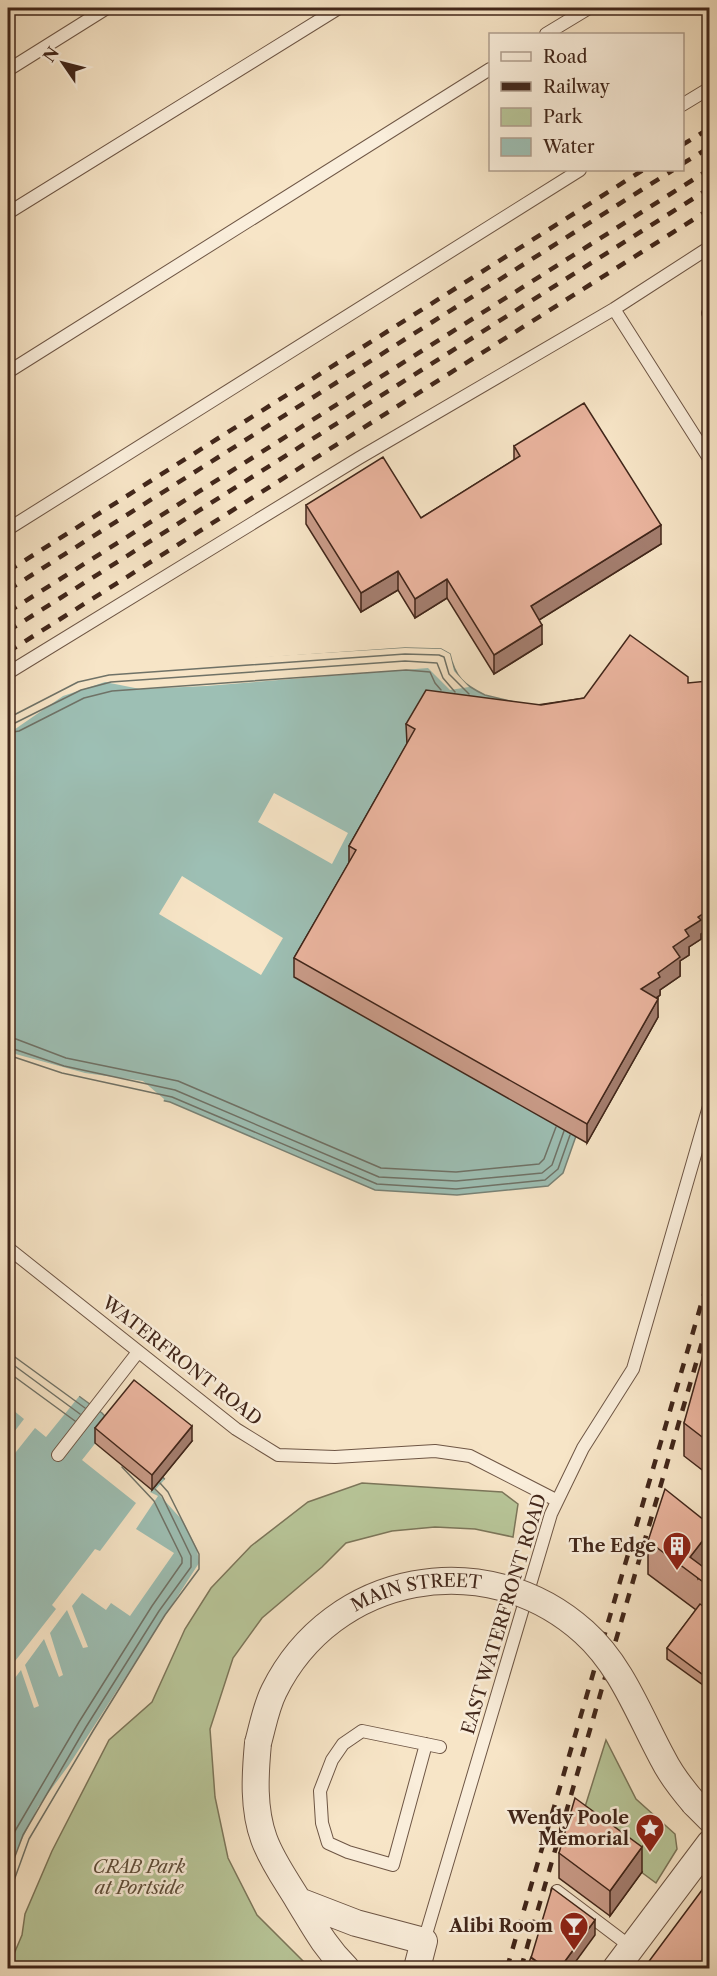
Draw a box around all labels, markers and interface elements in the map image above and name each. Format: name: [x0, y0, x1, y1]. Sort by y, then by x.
north arrow: [33, 33, 93, 93]
legend: [489, 33, 684, 171]
text: N: [39, 43, 63, 66]
text: Road: [543, 46, 588, 68]
text: Railway: [543, 76, 611, 98]
text: Park: [543, 106, 584, 128]
text: Water: [542, 136, 595, 158]
street label: WATERFRONT ROAD: [97, 1291, 266, 1430]
street label: EAST WATERFRONT ROAD: [457, 1491, 551, 1737]
building icon: The Edge: [661, 1530, 693, 1572]
place label: The Edge: [568, 1535, 656, 1557]
street label: MAIN STREET: [347, 1570, 483, 1617]
place label: Wendy Poole Memorial: [506, 1807, 629, 1850]
place icon: Wendy Poole Memorial: [634, 1812, 666, 1854]
park label: CRAB Park at Portside: [93, 1856, 186, 1899]
bar icon: Alibi Room: [558, 1910, 590, 1952]
place label: Alibi Room: [448, 1915, 553, 1937]

